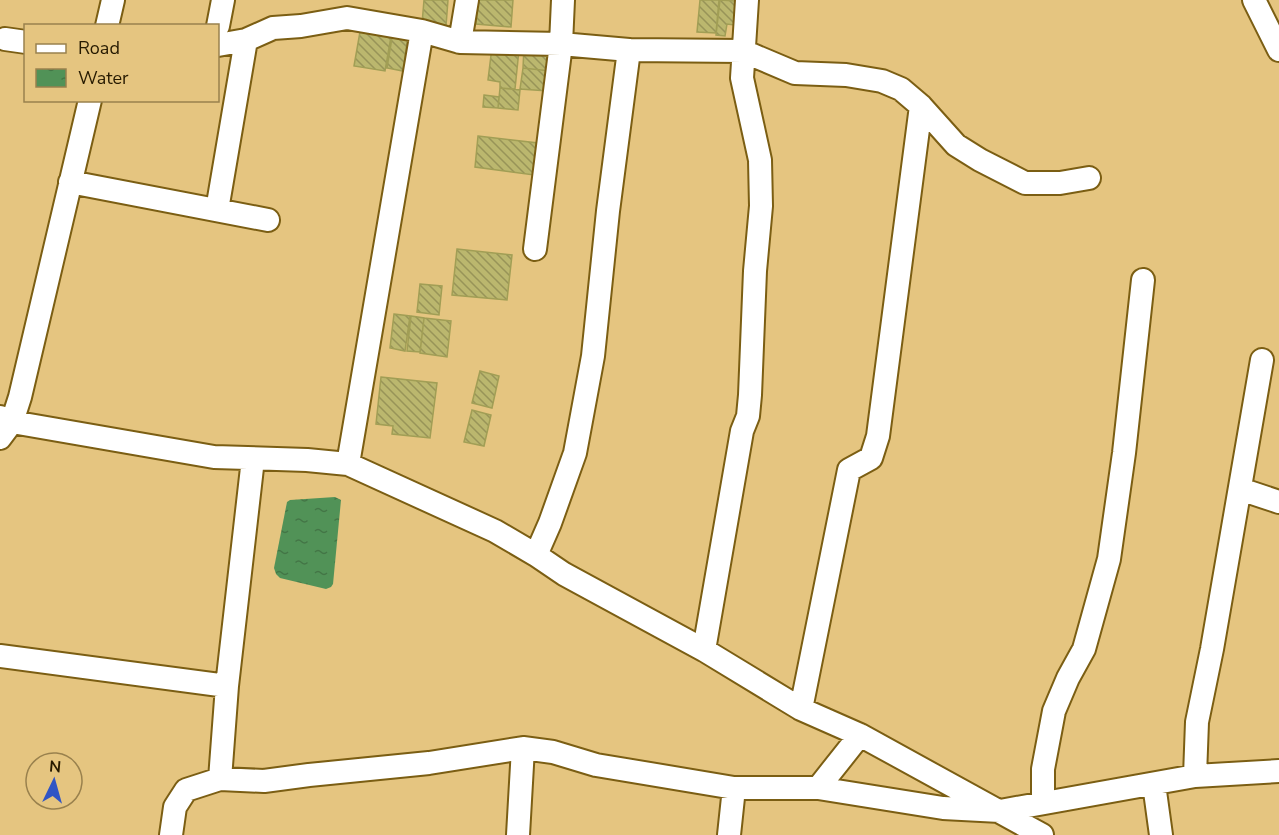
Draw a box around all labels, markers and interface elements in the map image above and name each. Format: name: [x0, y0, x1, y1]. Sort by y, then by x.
legend: [24, 24, 219, 102]
text: Road: [78, 36, 120, 60]
text: Water: [78, 66, 129, 90]
north arrow: [24, 751, 84, 811]
text: N: [48, 756, 62, 779]

